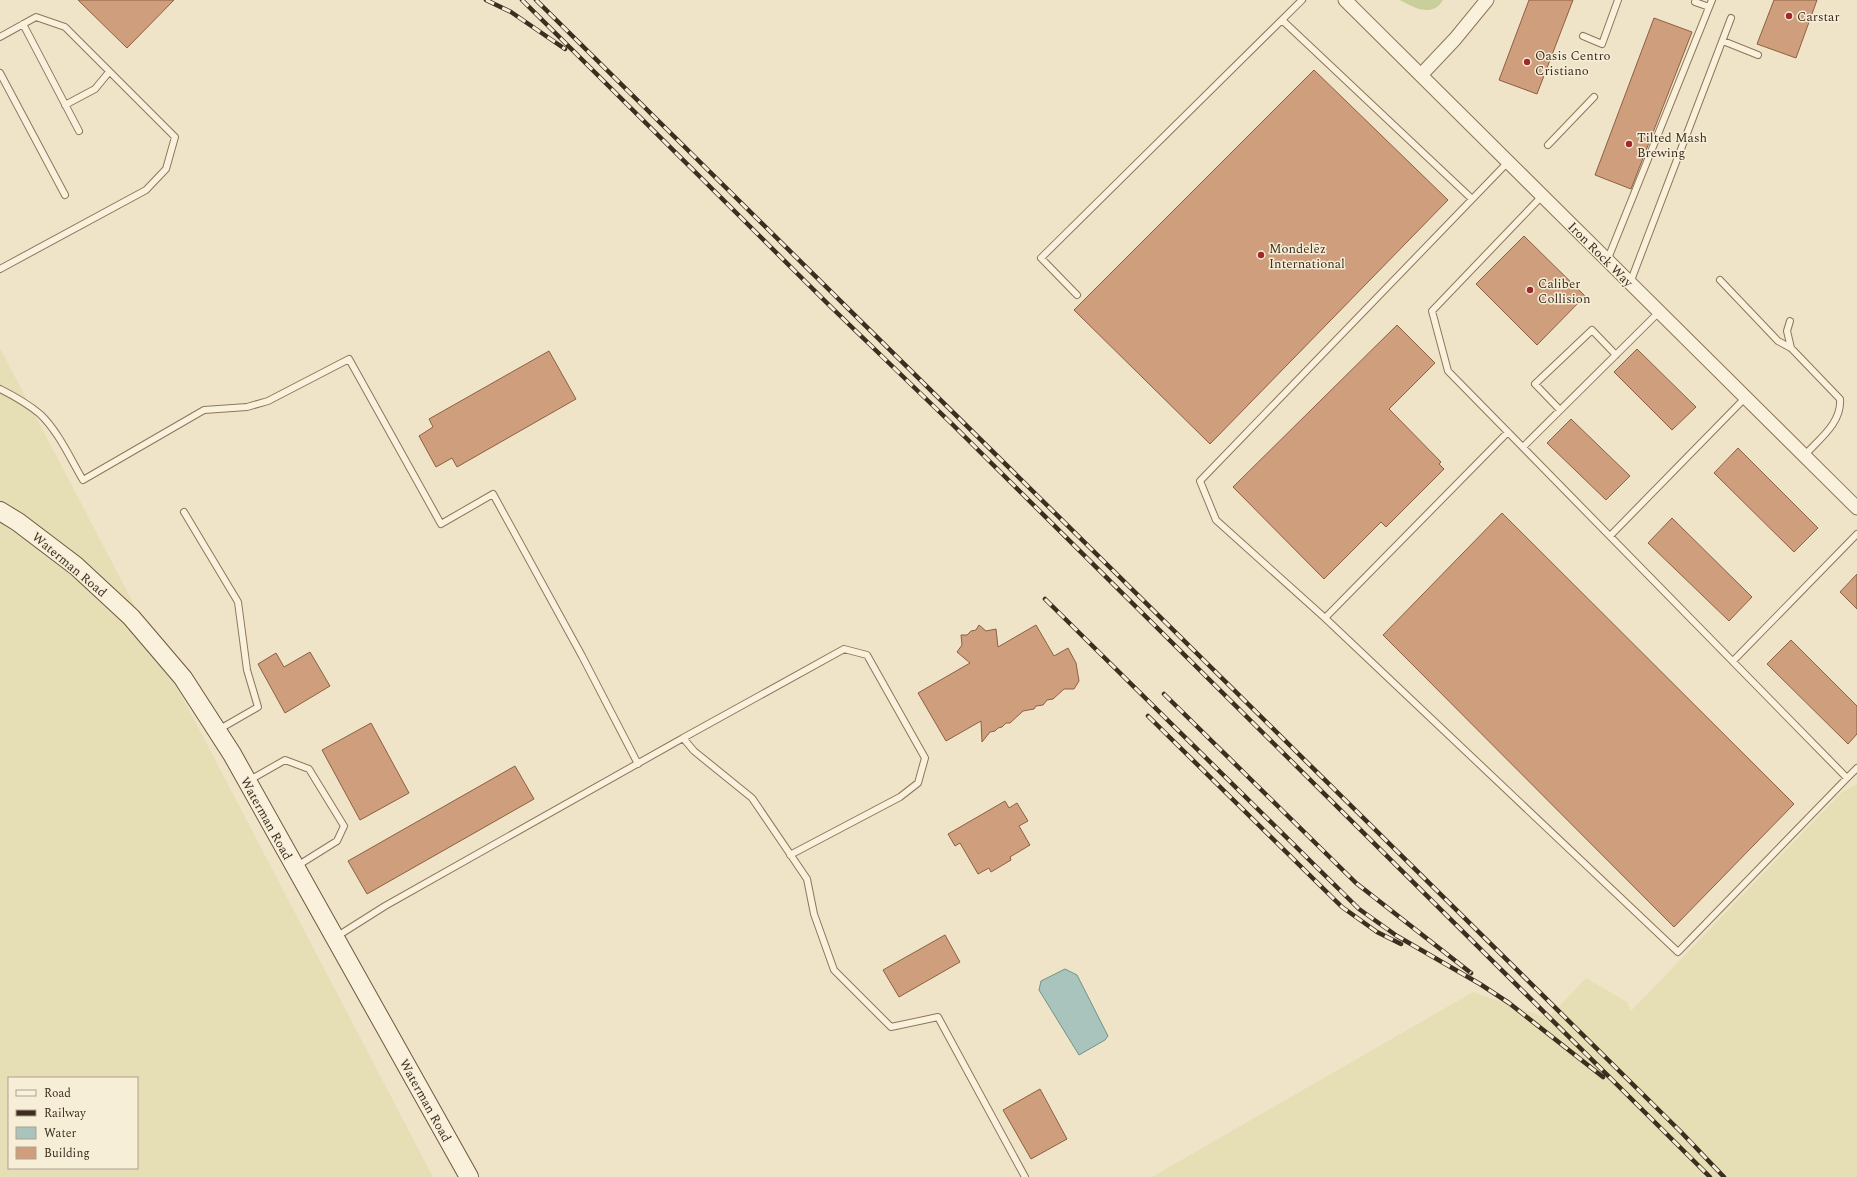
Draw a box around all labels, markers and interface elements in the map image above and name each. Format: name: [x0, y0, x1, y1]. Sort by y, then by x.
place label: Carstar: [1797, 7, 1840, 27]
marker: Carstar: [1784, 11, 1794, 21]
place label: Oasis Centro Cristiano: [1535, 46, 1611, 81]
marker: Oasis Centro Cristiano: [1522, 57, 1532, 67]
place label: Tilted Mash Brewing: [1637, 128, 1708, 163]
marker: Tilted Mash Brewing: [1624, 139, 1634, 149]
street label: Iron Rock Way: [1563, 217, 1638, 293]
place label: Mondelēz International: [1269, 239, 1345, 274]
marker: Mondelēz International: [1256, 250, 1266, 260]
place label: Caliber Collision: [1538, 274, 1591, 309]
marker: Caliber Collision: [1525, 285, 1535, 295]
street label: Waterman Road: [27, 527, 111, 602]
street label: Waterman Road: [235, 773, 297, 864]
street label: Waterman Road: [394, 1055, 456, 1146]
legend: [8, 1077, 138, 1169]
text: Road: [44, 1084, 71, 1103]
text: Railway: [44, 1104, 87, 1123]
text: Water: [44, 1124, 76, 1143]
text: Building: [44, 1144, 90, 1163]

